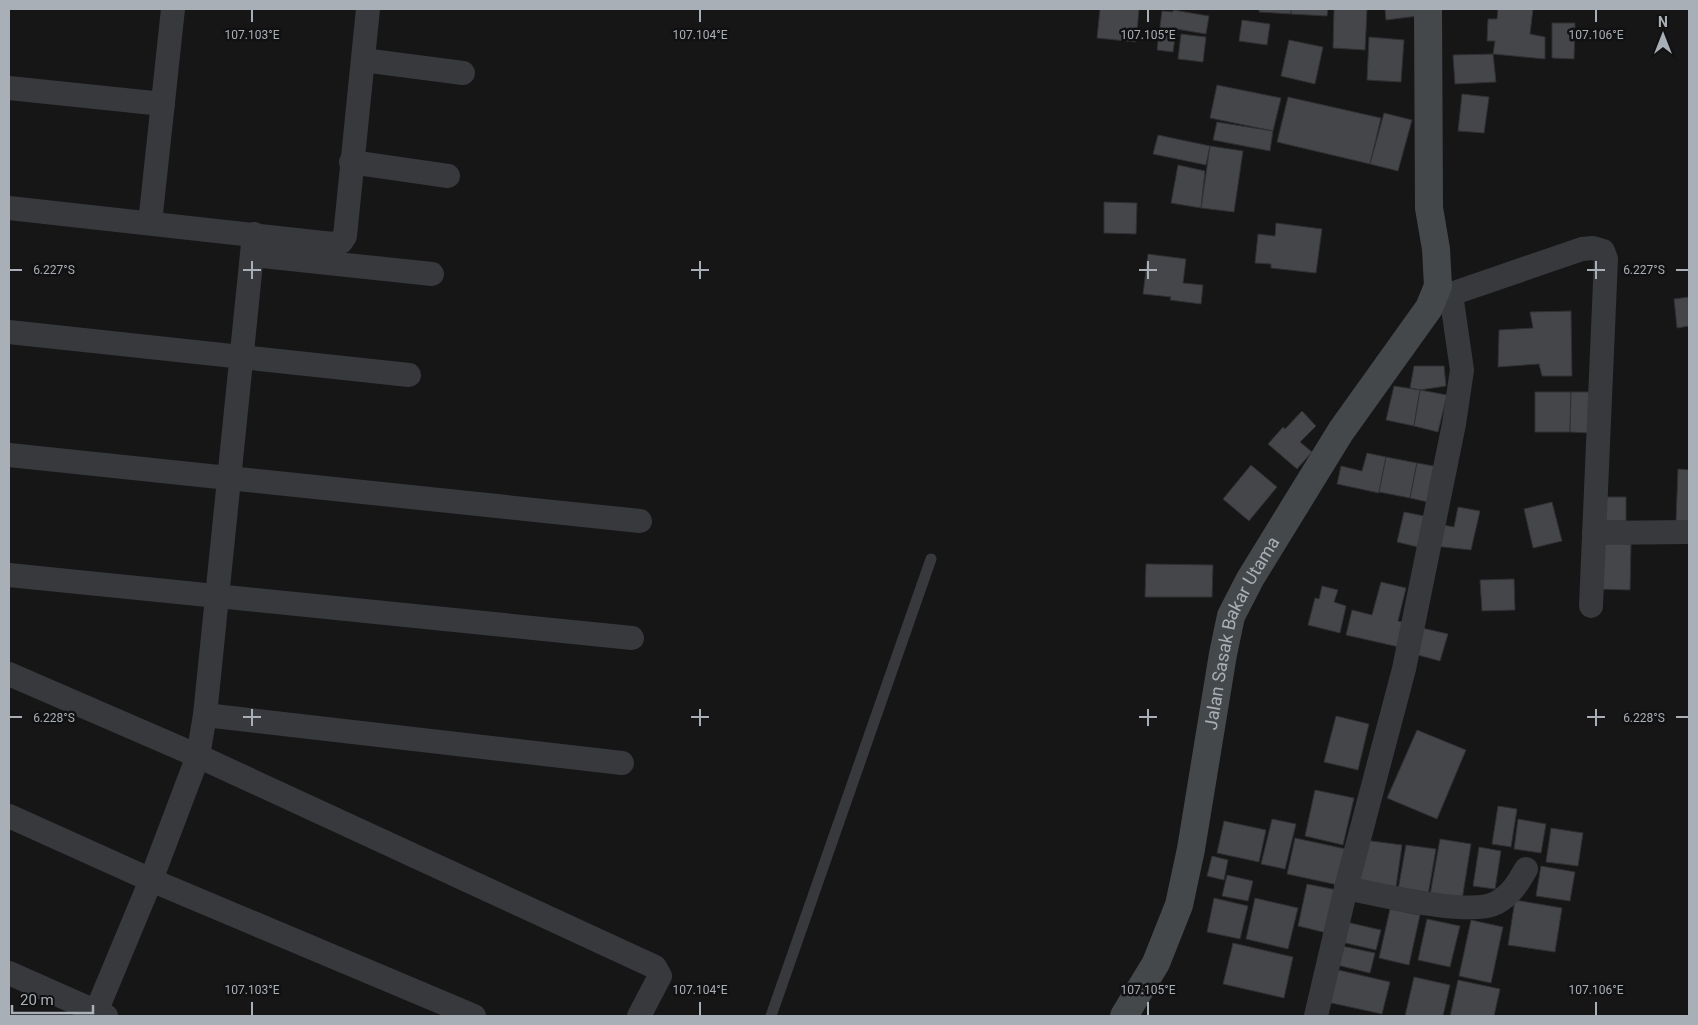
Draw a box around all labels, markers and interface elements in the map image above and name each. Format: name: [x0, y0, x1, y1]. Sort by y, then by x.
north arrow: [1638, 10, 1688, 60]
text: N: [1658, 14, 1668, 30]
text: 107.103°E: [225, 28, 280, 42]
text: 107.104°E: [673, 28, 728, 42]
text: 107.105°E: [1121, 28, 1176, 42]
text: 107.106°E: [1569, 28, 1624, 42]
text: 6.227°S: [33, 263, 75, 277]
text: 6.227°S: [1623, 263, 1665, 277]
street label: Jalan Sasak Bakar Utama: [1200, 532, 1284, 731]
text: 6.228°S: [33, 711, 75, 725]
text: 6.228°S: [1623, 711, 1665, 725]
scale bar: [12, 982, 94, 1014]
text: 107.103°E: [225, 983, 280, 997]
text: 107.104°E: [673, 983, 728, 997]
text: 107.105°E: [1121, 983, 1176, 997]
text: 107.106°E: [1569, 983, 1624, 997]
text: 20 m: [20, 991, 54, 1009]

